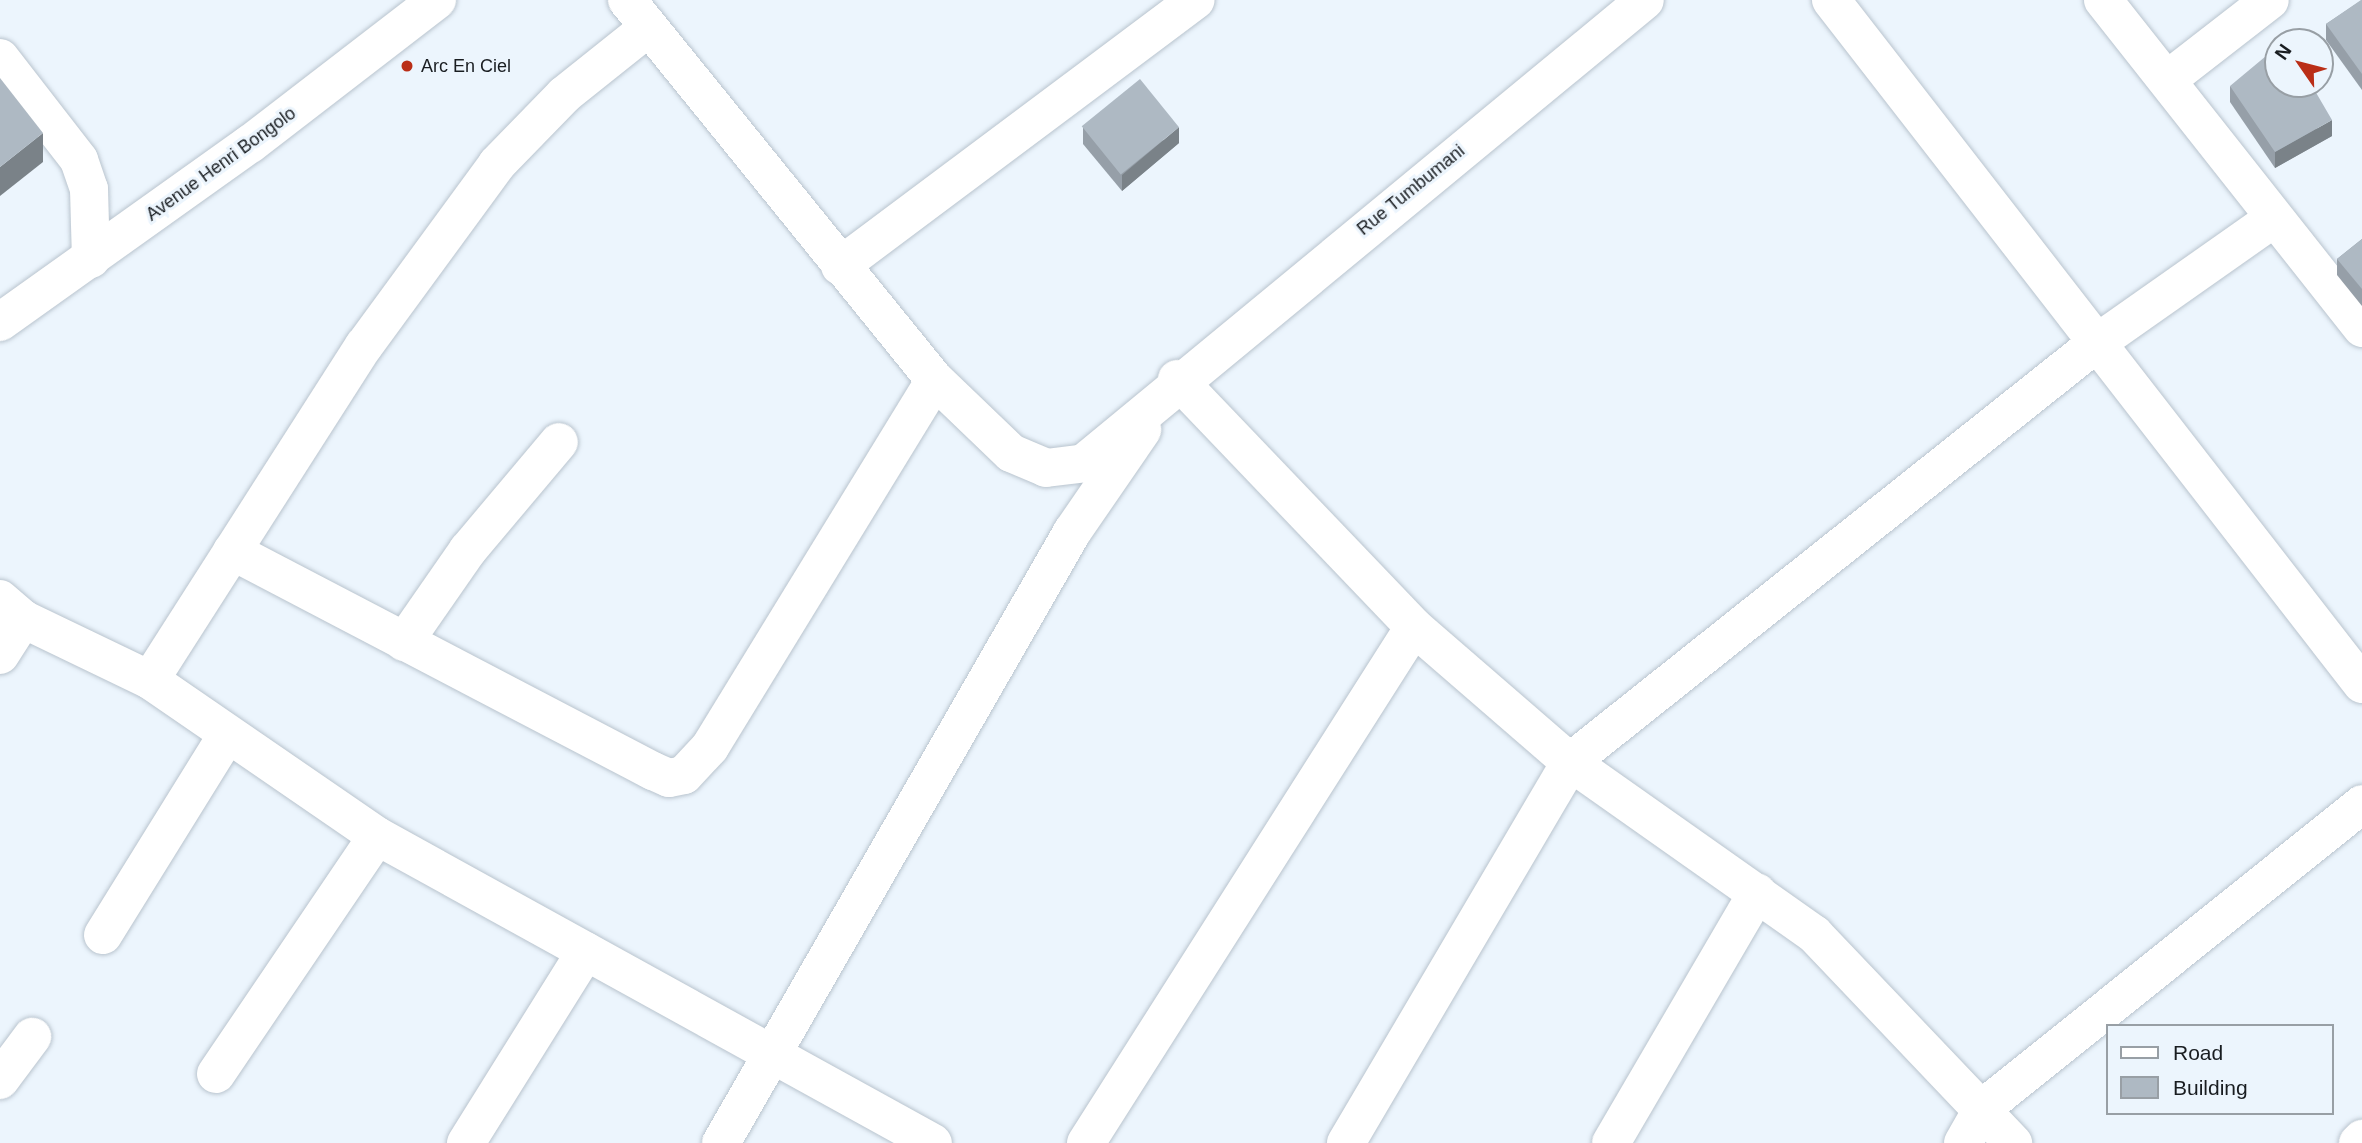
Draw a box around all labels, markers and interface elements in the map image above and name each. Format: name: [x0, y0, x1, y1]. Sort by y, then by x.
north arrow: [2264, 28, 2334, 98]
text: N: [2270, 40, 2296, 63]
place label: Arc En Ciel: [421, 55, 511, 77]
marker: Arc En Ciel: [399, 58, 415, 74]
street label: Avenue Henri Bongolo: [142, 102, 300, 226]
street label: Rue Tumbumani: [1353, 140, 1469, 240]
legend: [2106, 1024, 2334, 1115]
text: Road: [2173, 1041, 2223, 1064]
text: Building: [2173, 1076, 2248, 1099]

